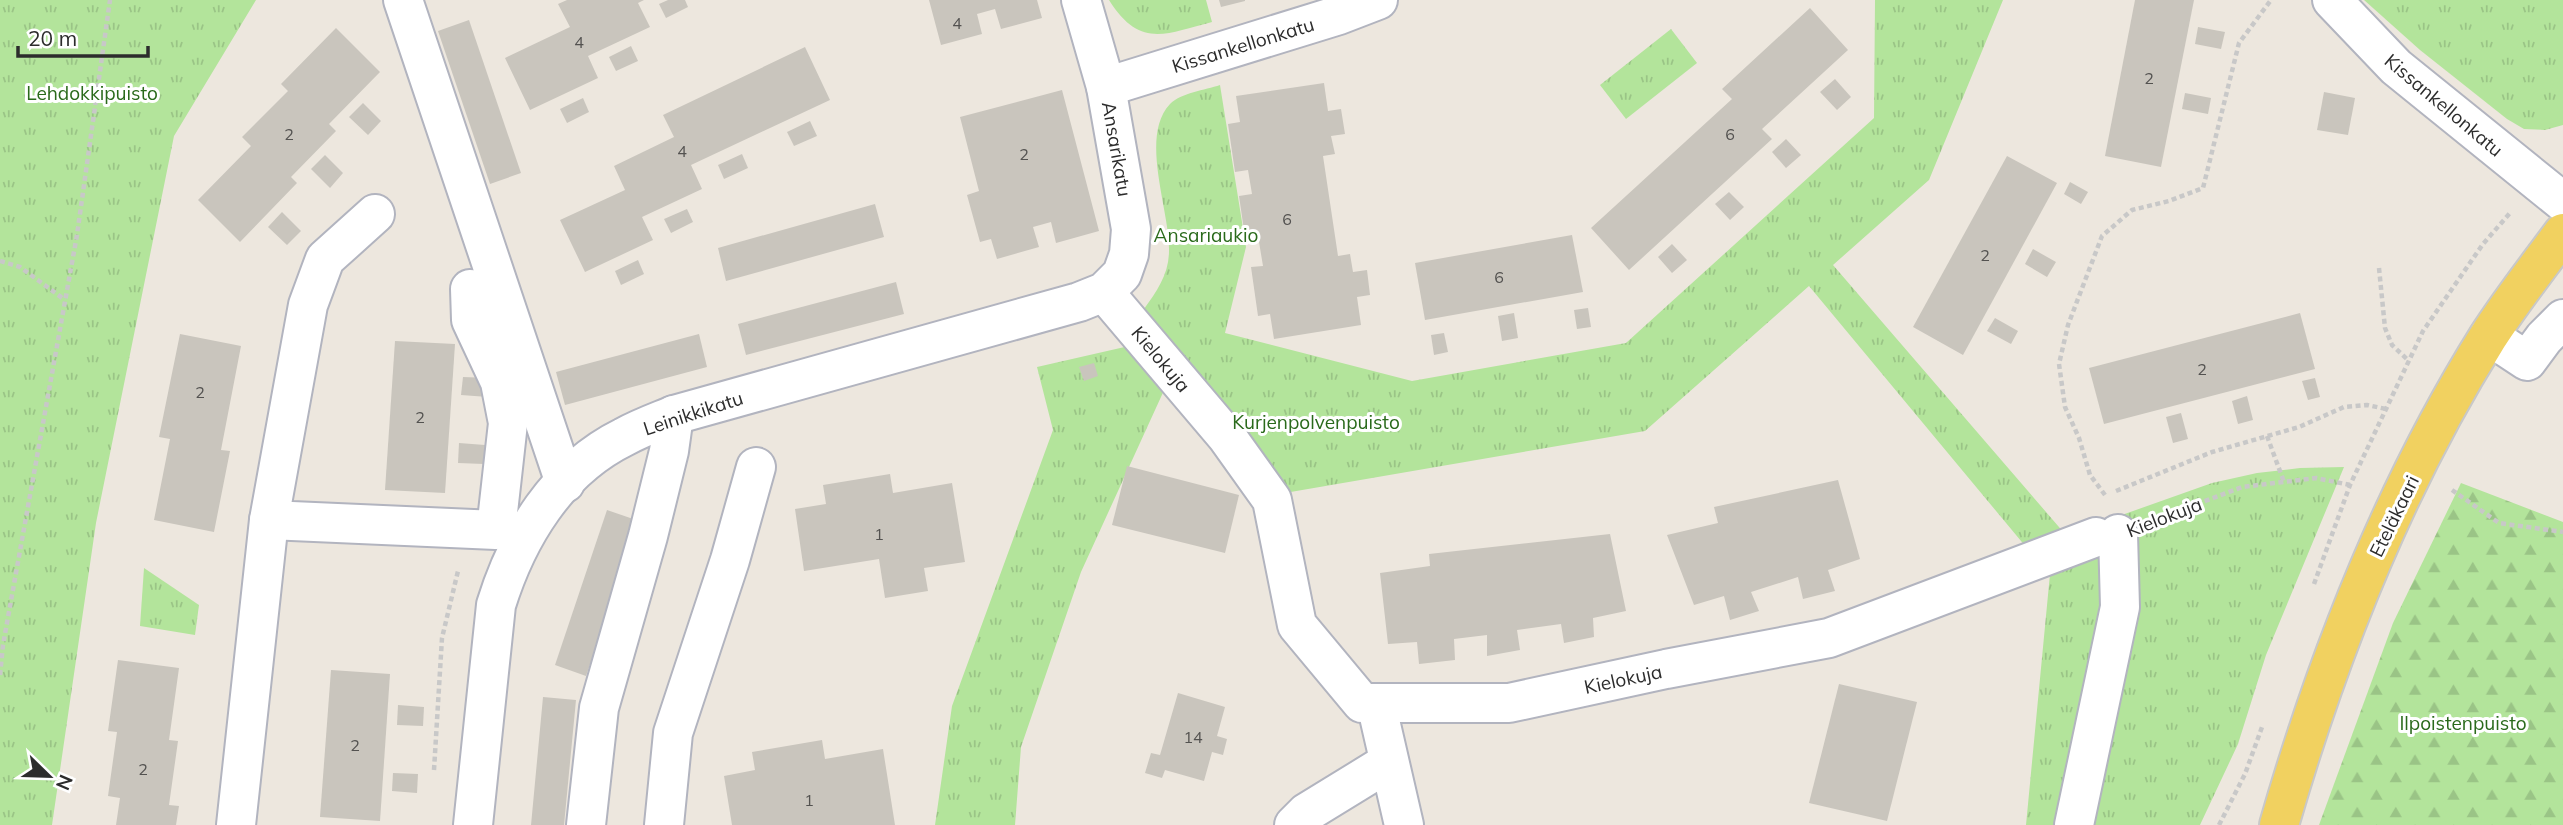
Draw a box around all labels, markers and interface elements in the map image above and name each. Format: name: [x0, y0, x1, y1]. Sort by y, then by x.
street label: Kissankellonkatu: [1169, 12, 1317, 78]
house number: 4: [952, 13, 962, 33]
scale bar: [18, 14, 147, 58]
text: 20 m: [28, 25, 77, 51]
house number: 4: [574, 32, 584, 52]
street label: Kissankellonkatu: [2380, 48, 2508, 162]
house number: 2: [2144, 68, 2154, 88]
park label: Lehdokkipuisto: [26, 81, 158, 105]
street label: Ansarikatu: [1097, 100, 1137, 198]
house number: 2: [284, 124, 294, 144]
house number: 6: [1725, 124, 1735, 144]
house number: 4: [677, 141, 687, 161]
house number: 2: [1019, 144, 1029, 164]
house number: 6: [1282, 209, 1292, 229]
park label: Ansariaukio: [1154, 223, 1258, 247]
house number: 2: [1980, 245, 1990, 265]
house number: 6: [1494, 267, 1504, 287]
street label: Kielokuja: [1126, 321, 1196, 397]
house number: 2: [2197, 359, 2207, 379]
house number: 2: [195, 382, 205, 402]
street label: Leinikkikatu: [640, 386, 746, 440]
house number: 2: [415, 407, 425, 427]
park label: Kurjenpolvenpuisto: [1232, 410, 1400, 434]
street label: Eteläkaari: [2364, 471, 2424, 561]
street label: Kielokuja: [2123, 492, 2205, 542]
house number: 1: [874, 524, 884, 544]
street label: Kielokuja: [1582, 659, 1664, 699]
park label: Ilpoistenpuisto: [2399, 711, 2527, 735]
house number: 14: [1183, 727, 1203, 747]
house number: 2: [350, 735, 360, 755]
north arrow: [14, 741, 84, 811]
house number: 2: [138, 759, 148, 779]
text: N: [51, 771, 78, 794]
house number: 1: [804, 790, 814, 810]

